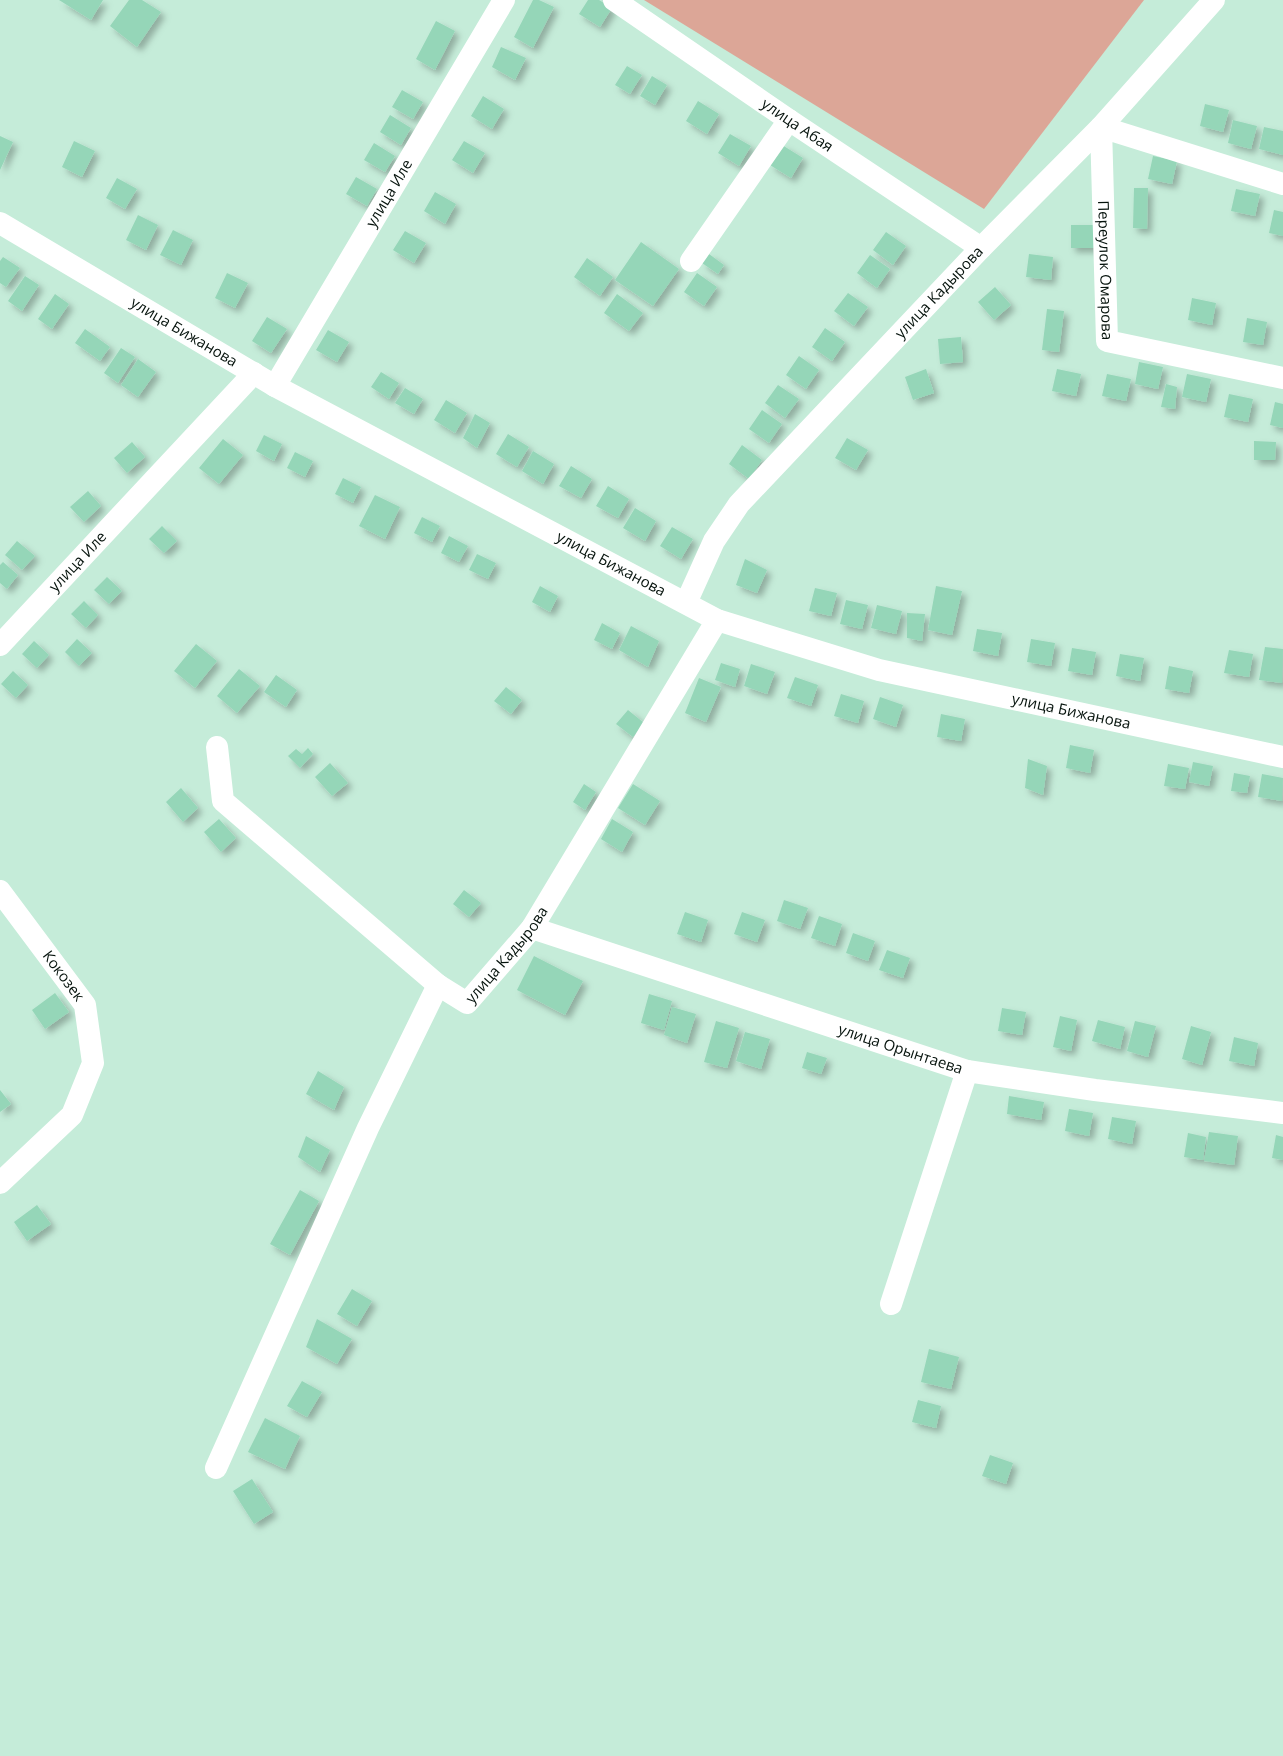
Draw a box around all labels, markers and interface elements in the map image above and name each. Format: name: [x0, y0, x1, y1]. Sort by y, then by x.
street label: улица Абая: [758, 93, 838, 156]
street label: улица Иле: [361, 155, 416, 231]
street label: Переулок Омарова: [1094, 200, 1118, 340]
street label: улица Кадырова: [890, 241, 987, 342]
street label: улица Бижанова: [127, 292, 242, 371]
street label: улица Иле: [44, 526, 110, 595]
street label: улица Бижанова: [553, 526, 670, 600]
street label: улица Бижанова: [1010, 688, 1133, 733]
street label: улица Кадырова: [460, 902, 552, 1007]
street label: Кокозек: [39, 946, 90, 1005]
street label: улица Орынтаева: [836, 1018, 966, 1078]

